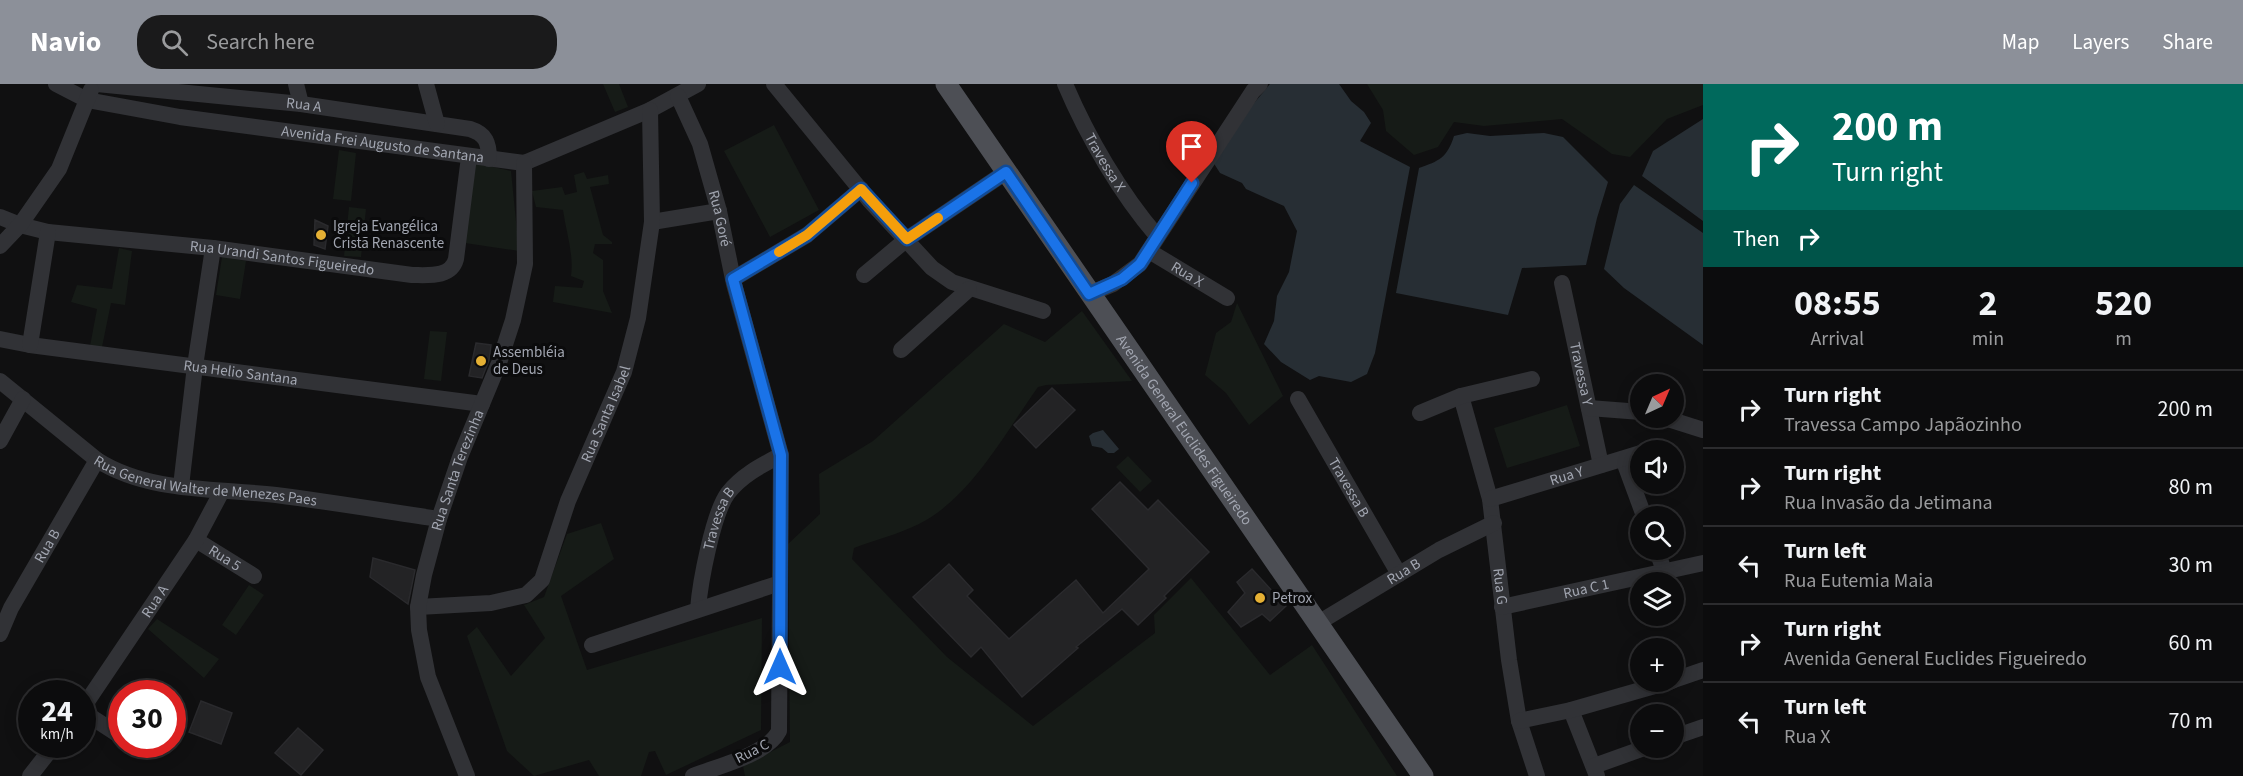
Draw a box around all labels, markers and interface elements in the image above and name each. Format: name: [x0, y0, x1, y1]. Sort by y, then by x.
search box: [137, 15, 557, 69]
text: Navio: [30, 22, 101, 62]
icon: search: [158, 26, 191, 59]
text: Search here: [206, 26, 315, 58]
text: Map: [2002, 27, 2039, 57]
text: Layers: [2072, 27, 2129, 57]
text: Share: [2162, 27, 2213, 57]
street label: Rua A: [285, 93, 324, 118]
text: 200 m: [1832, 97, 1943, 157]
icon: right: [1733, 108, 1811, 186]
street label: Avenida Frei Augusto de Santana: [280, 121, 485, 169]
pin: [1166, 121, 1217, 183]
street label: Travessa X: [1079, 129, 1131, 196]
icon: arrive: [1175, 130, 1208, 163]
text: Turn right: [1832, 153, 1943, 192]
street label: Rua Goré: [703, 188, 736, 249]
place label: Igreja Evangélica Cristã Renascente: [333, 216, 444, 254]
icon: right: [1792, 222, 1825, 255]
text: Then: [1733, 223, 1780, 255]
marker: Igreja Evangélica Cristã Renascente: [314, 228, 328, 242]
street label: Rua Urandi Santos Figueiredo: [189, 236, 376, 281]
street label: Rua X: [1167, 257, 1208, 293]
text: 08:55: [1794, 278, 1881, 329]
text: 2: [1978, 278, 1997, 329]
text: 520: [2095, 278, 2152, 329]
text: Arrival: [1810, 325, 1864, 353]
text: min: [1972, 325, 2004, 353]
text: m: [2115, 325, 2132, 353]
street label: Avenida General Euclides Figueiredo: [1111, 330, 1257, 530]
street label: Travessa Y: [1564, 340, 1598, 409]
place label: Assembléia de Deus: [493, 342, 565, 380]
marker: Assembléia de Deus: [474, 354, 488, 368]
street label: Rua Helio Santana: [182, 355, 299, 391]
street label: Rua Santa Isabel: [576, 363, 636, 466]
north arrow: [1630, 374, 1684, 428]
map controls: [1630, 374, 1684, 758]
text: Turn right: [1784, 379, 1881, 411]
icon: right: [1733, 393, 1766, 426]
text: 200 m: [2158, 393, 2213, 425]
street label: Rua Santa Terezinha: [426, 407, 490, 533]
text: Travessa Campo Japãozinho: [1784, 411, 2022, 439]
button: sound: [1630, 440, 1684, 494]
street label: Rua General Walter de Menezes Paes: [90, 451, 318, 511]
street label: Travessa B: [1323, 454, 1374, 522]
text: Turn right: [1784, 457, 1881, 489]
street label: Rua Y: [1547, 461, 1587, 491]
icon: right: [1733, 471, 1766, 504]
text: 80 m: [2168, 471, 2213, 503]
street label: Travessa B: [698, 482, 740, 552]
text: Rua Invasão da Jetimana: [1784, 489, 1993, 517]
button: search: [1630, 506, 1684, 560]
street label: Rua B: [29, 525, 66, 567]
text: Turn left: [1784, 535, 1866, 567]
street label: Rua 5: [204, 540, 245, 576]
icon: left: [1733, 549, 1766, 582]
text: 30 m: [2168, 549, 2213, 581]
street label: Rua B: [1383, 553, 1425, 590]
street label: Rua G: [1487, 567, 1512, 606]
text: Rua Eutemia Maia: [1784, 567, 1933, 595]
button: layers: [1630, 572, 1684, 626]
street label: Rua C 1: [1561, 574, 1611, 604]
street label: Rua A: [136, 580, 174, 622]
place label: Petrox: [1272, 588, 1312, 609]
marker: Petrox: [1253, 591, 1267, 605]
text: Turn right: [1784, 613, 1881, 645]
icon: right: [1733, 627, 1766, 660]
text: 60 m: [2168, 627, 2213, 659]
position arrow: [748, 635, 812, 699]
button: +: [1630, 638, 1684, 692]
text: Avenida General Euclides Figueiredo: [1784, 645, 2087, 673]
speed limit sign: 30: [108, 680, 186, 758]
text: 24: [41, 690, 73, 733]
text: Turn left: [1784, 691, 1866, 723]
button: −: [1630, 704, 1684, 758]
icon: left: [1733, 705, 1766, 738]
text: 70 m: [2168, 705, 2213, 737]
text: Rua X: [1784, 723, 1831, 751]
text: km/h: [40, 724, 74, 745]
street label: Rua C: [731, 734, 773, 769]

